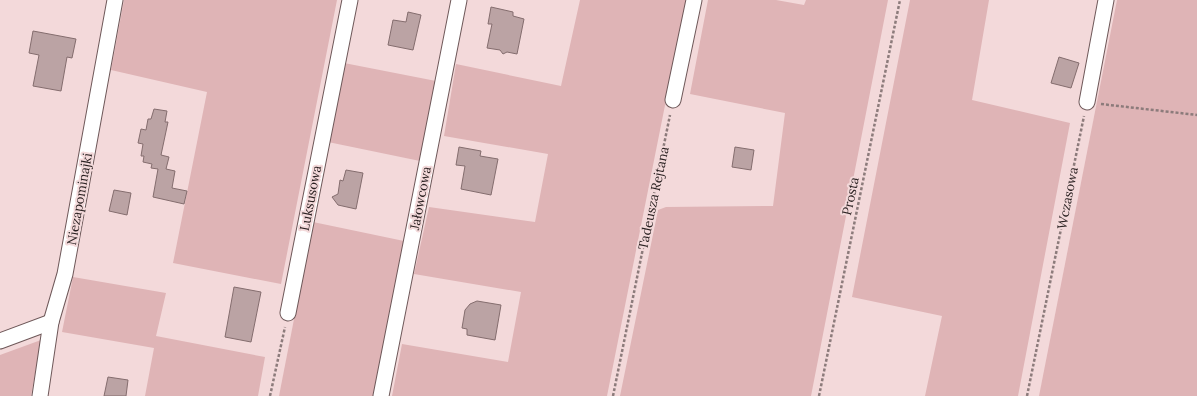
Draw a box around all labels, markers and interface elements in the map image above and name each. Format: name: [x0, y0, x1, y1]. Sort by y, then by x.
street label: Tadeusza Rejtana: [634, 145, 673, 251]
street label: Niezapominajki: [63, 151, 96, 246]
street label: Luksusowa: [296, 164, 325, 232]
street label: Jałowcowa: [406, 165, 435, 232]
street label: Wczasowa: [1053, 165, 1082, 231]
street label: Prosta: [838, 175, 863, 217]

